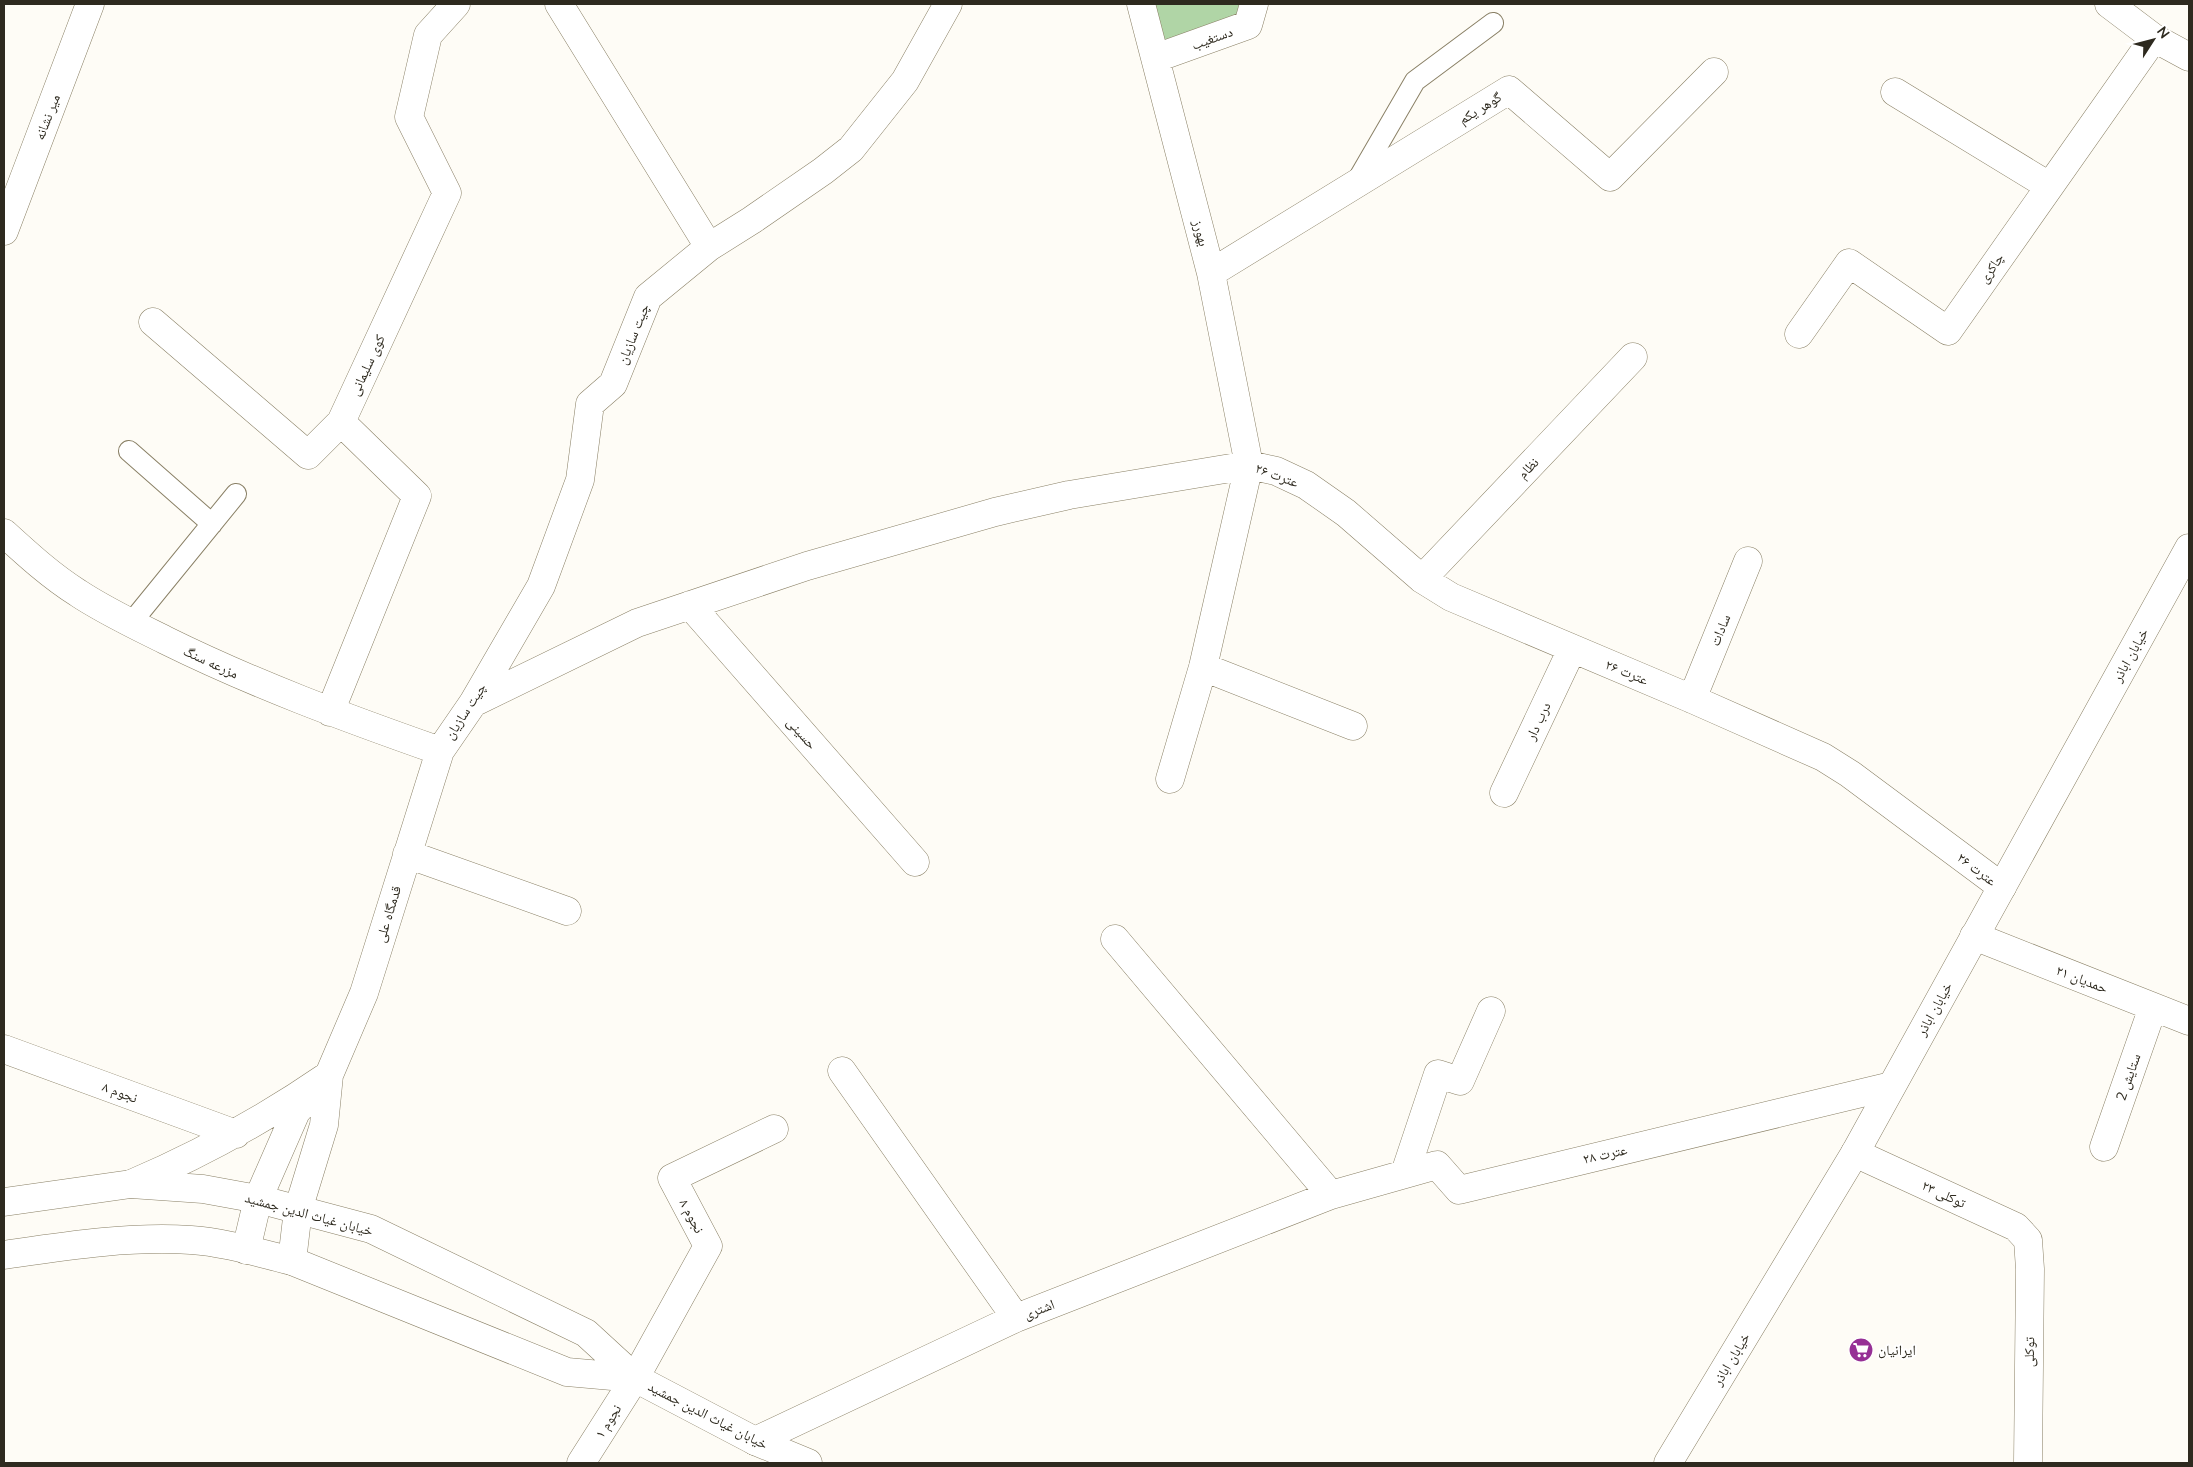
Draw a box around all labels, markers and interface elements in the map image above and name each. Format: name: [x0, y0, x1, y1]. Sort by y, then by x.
north arrow: [2128, 15, 2178, 65]
street label: دستغیب: [1189, 22, 1235, 54]
text: N: [2153, 23, 2174, 42]
street label: گوهر یکم: [1455, 88, 1506, 129]
street label: میر نشانه: [30, 92, 64, 142]
street label: بهورز: [1189, 217, 1213, 248]
street label: چاکری: [1974, 249, 2008, 287]
street label: چیت سازیان: [613, 301, 653, 367]
street label: کوی سلیمانی: [345, 332, 389, 398]
street label: نظام: [1514, 453, 1543, 483]
street label: عترت ۲۶: [1253, 459, 1301, 491]
street label: سادات: [1706, 611, 1734, 649]
street label: خیابان اباذر: [2107, 625, 2152, 686]
street label: مزرعه سنگ: [181, 641, 241, 683]
street label: عترت ۲۶: [1603, 655, 1651, 689]
street label: چیت سازیان: [440, 679, 490, 743]
street label: درب دار: [1521, 699, 1555, 744]
street label: حسینی: [783, 713, 821, 753]
street label: عترت ۲۶: [1954, 848, 2000, 890]
street label: قدمگاه علی: [371, 883, 405, 945]
street label: حمدیان ۲۱: [2054, 961, 2111, 997]
street label: خیابان اباذر: [1911, 979, 1956, 1040]
street label: ستایش 2: [2112, 1051, 2144, 1103]
street label: نجوم ۸: [99, 1077, 140, 1108]
street label: عترت ۲۸: [1581, 1140, 1629, 1168]
street label: توکلی ۲۳: [1919, 1176, 1969, 1212]
street label: خیابان غیاث الدین جمشید: [243, 1188, 375, 1240]
street label: نجوم ۸: [675, 1196, 709, 1237]
street label: اشتری: [1021, 1295, 1057, 1323]
street label: خیابان اباذر: [1708, 1329, 1754, 1390]
supermarket icon: ایرانیان: [1848, 1337, 1874, 1363]
street label: توکلی: [2020, 1337, 2038, 1367]
place label: ایرانیان: [1878, 1341, 1916, 1359]
street label: خیابان غیاث الدین جمشید: [645, 1377, 771, 1453]
street label: نجوم ۱: [591, 1401, 626, 1442]

